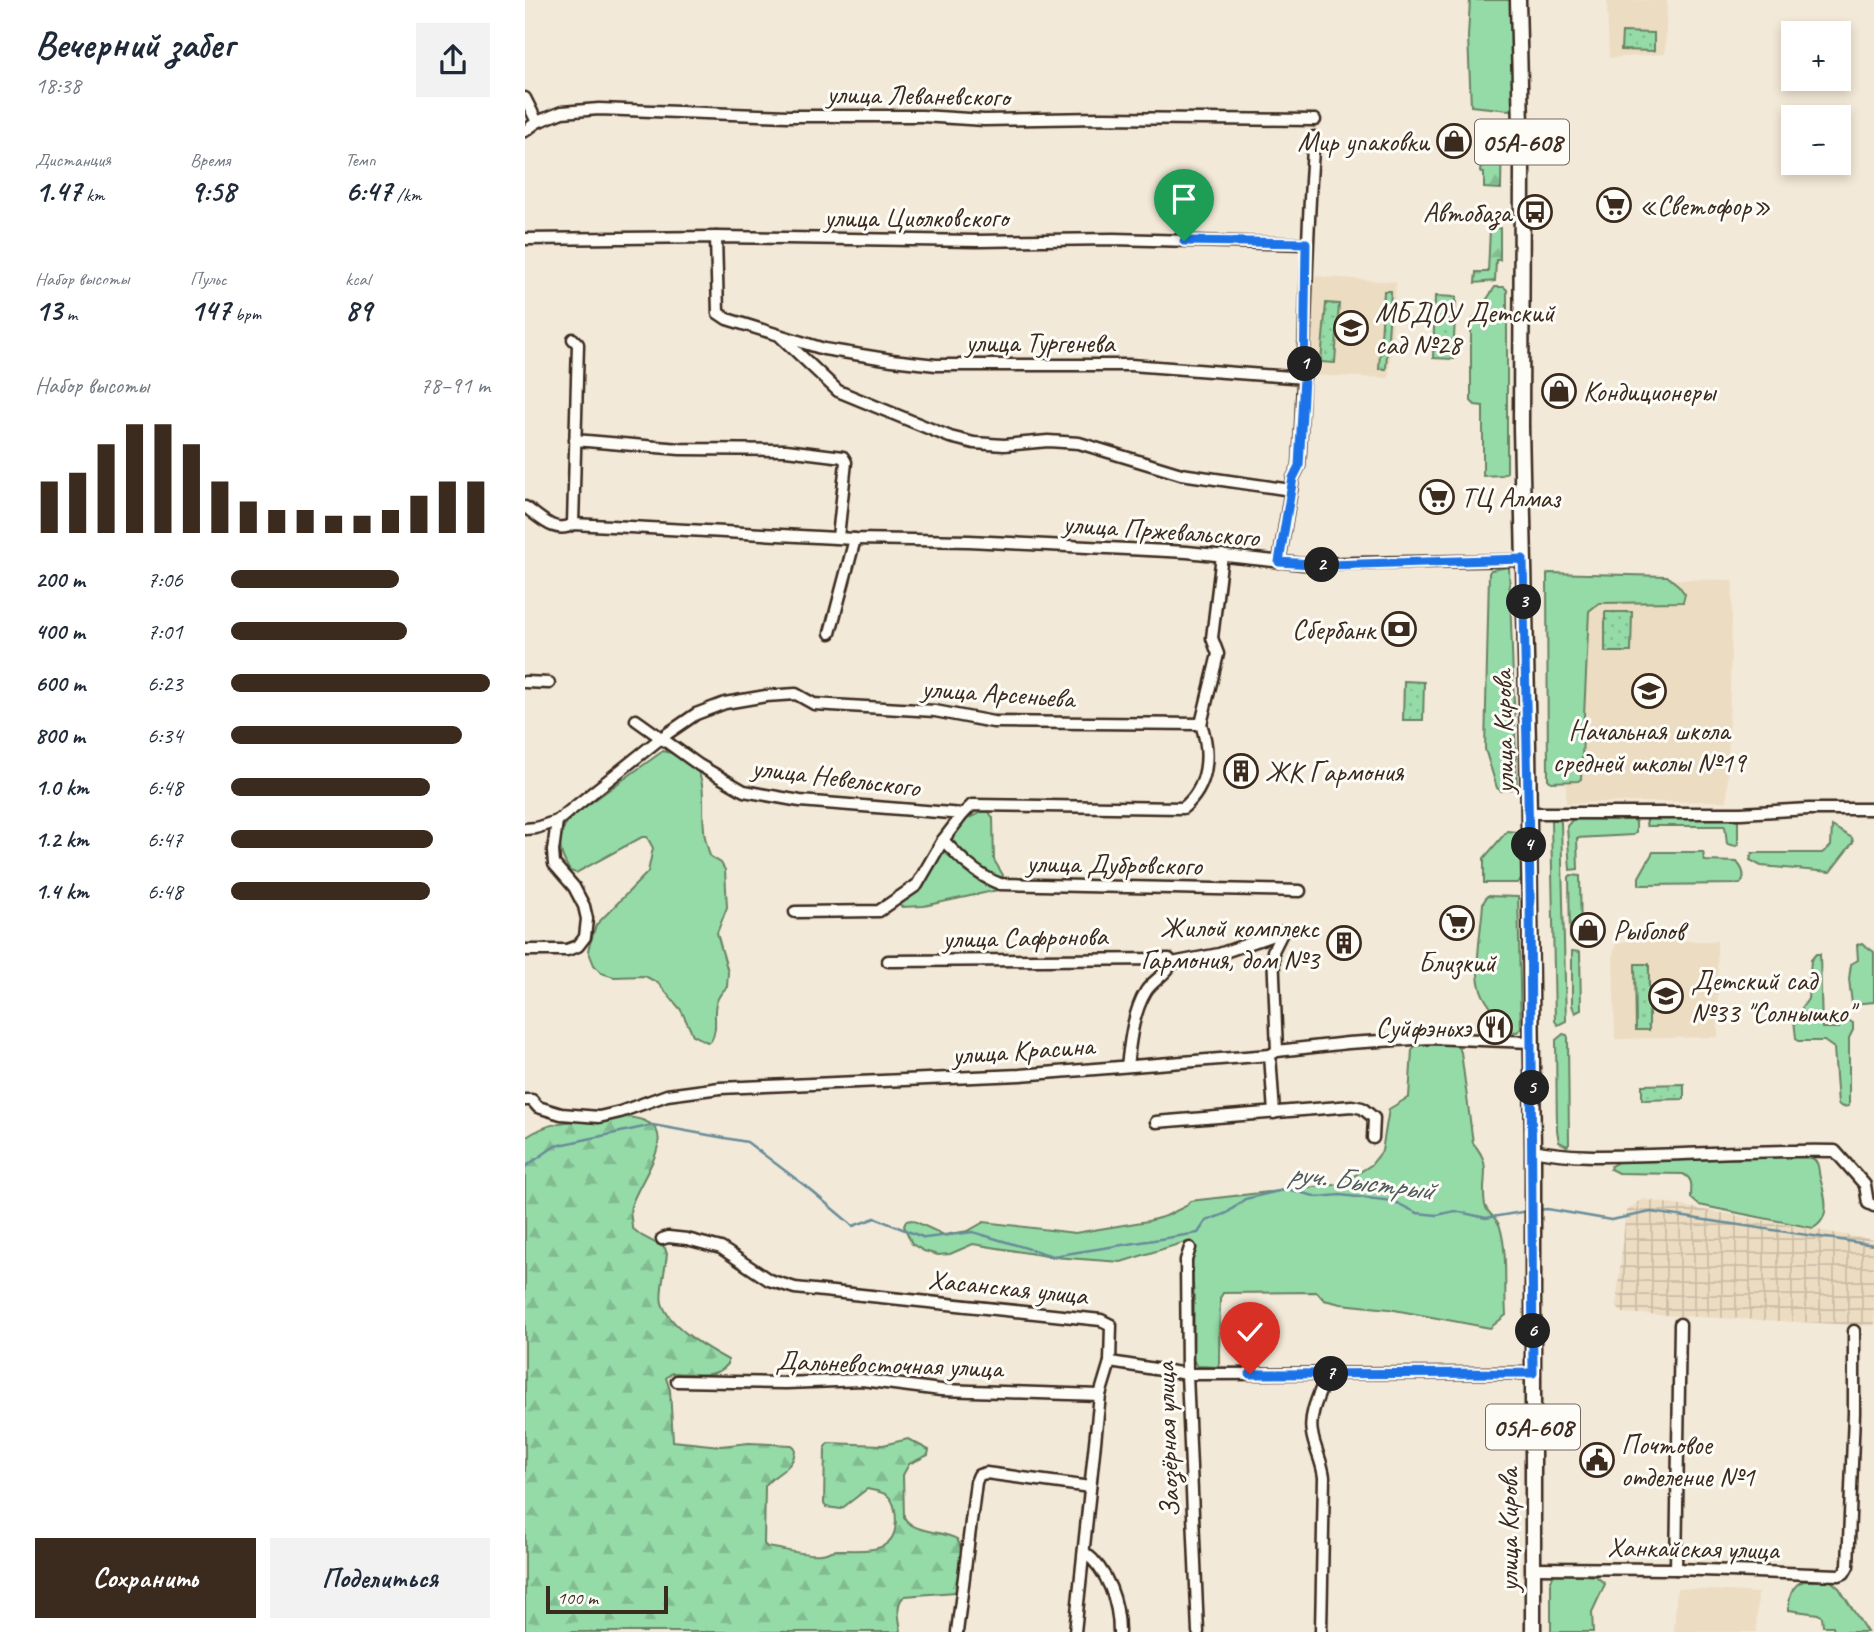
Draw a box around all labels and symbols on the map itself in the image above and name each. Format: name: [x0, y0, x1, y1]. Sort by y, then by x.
street label: улица Леваневского: [824, 76, 1013, 114]
road number: 05А-608: [1475, 119, 1569, 164]
shop icon: Мир упаковки: [1435, 122, 1473, 160]
place label: Мир упаковки: [1298, 124, 1431, 159]
pin: [1154, 169, 1214, 241]
supermarket icon: «Светофор»: [1595, 186, 1633, 224]
place label: «Светофор»: [1639, 188, 1771, 223]
bus stop icon: Автобаза: [1516, 193, 1554, 231]
place label: Автобаза: [1423, 195, 1514, 231]
street label: улица Циолковского: [822, 200, 1011, 235]
place label: МБДОУ Детский сад №28: [1375, 295, 1556, 362]
school or university icon: МБДОУ Детский сад №28: [1332, 309, 1370, 347]
street label: улица Тургенева: [963, 325, 1116, 360]
pin: 1: [1287, 346, 1323, 382]
shop icon: Кондиционеры: [1540, 372, 1578, 410]
place label: Кондиционеры: [1583, 374, 1718, 409]
supermarket icon: ТЦ Алмаз: [1418, 478, 1456, 516]
place label: ТЦ Алмаз: [1461, 480, 1561, 515]
street label: улица Пржевальского: [1060, 506, 1262, 554]
pin: 2: [1305, 548, 1339, 582]
pin: 3: [1507, 584, 1541, 620]
bank icon: Сбербанк: [1380, 610, 1418, 648]
place label: Сбербанк: [1292, 612, 1378, 647]
street label: улица Кирова: [1484, 667, 1522, 796]
street label: улица Арсеньева: [918, 670, 1078, 716]
school or university icon: Начальная школа средней школы №19: [1630, 672, 1668, 710]
place label: Начальная школа средней школы №19: [1553, 713, 1748, 780]
street label: улица Невельского: [748, 749, 924, 805]
building icon: ЖК Гармония: [1222, 752, 1260, 790]
place label: ЖК Гармония: [1265, 754, 1404, 789]
pin: 4: [1511, 828, 1546, 862]
street label: улица Дубровского: [1024, 845, 1204, 883]
supermarket icon: Близкий: [1438, 904, 1476, 942]
place label: Жилой комплекс Гармония, дом №3: [1141, 910, 1321, 977]
shop icon: Рыболов: [1569, 911, 1607, 949]
place label: Рыболов: [1613, 913, 1689, 948]
street label: улица Сафронова: [940, 918, 1109, 956]
building icon: Жилой комплекс Гармония, дом №3: [1325, 924, 1363, 962]
place label: Близкий: [1418, 945, 1497, 980]
place label: Детский сад №33 "Солнышко": [1691, 963, 1859, 1030]
school or university icon: Детский сад №33 "Солнышко": [1647, 977, 1685, 1015]
restaurant icon: Суйфэньхэ: [1476, 1008, 1514, 1046]
place label: Суйфэньхэ: [1375, 1010, 1472, 1045]
street label: улица Красина: [949, 1027, 1098, 1073]
pin: 5: [1515, 1070, 1549, 1106]
water label: руч. Быстрый: [1286, 1153, 1441, 1209]
street label: Хасанская улица: [927, 1261, 1091, 1313]
pin: [1220, 1302, 1280, 1374]
pin: 6: [1515, 1314, 1551, 1348]
street label: Дальневосточная улица: [775, 1343, 1006, 1386]
pin: 7: [1313, 1356, 1349, 1392]
street label: Заозёрная улица: [1147, 1360, 1188, 1518]
road number: 05А-608: [1486, 1404, 1580, 1450]
place label: Почтовое отделение №1: [1621, 1427, 1756, 1494]
public building icon: Почтовое отделение №1: [1578, 1441, 1616, 1479]
street label: улица Кирова: [1491, 1466, 1526, 1594]
street label: Ханкайская улица: [1607, 1529, 1781, 1567]
scale bar: [546, 1583, 669, 1615]

